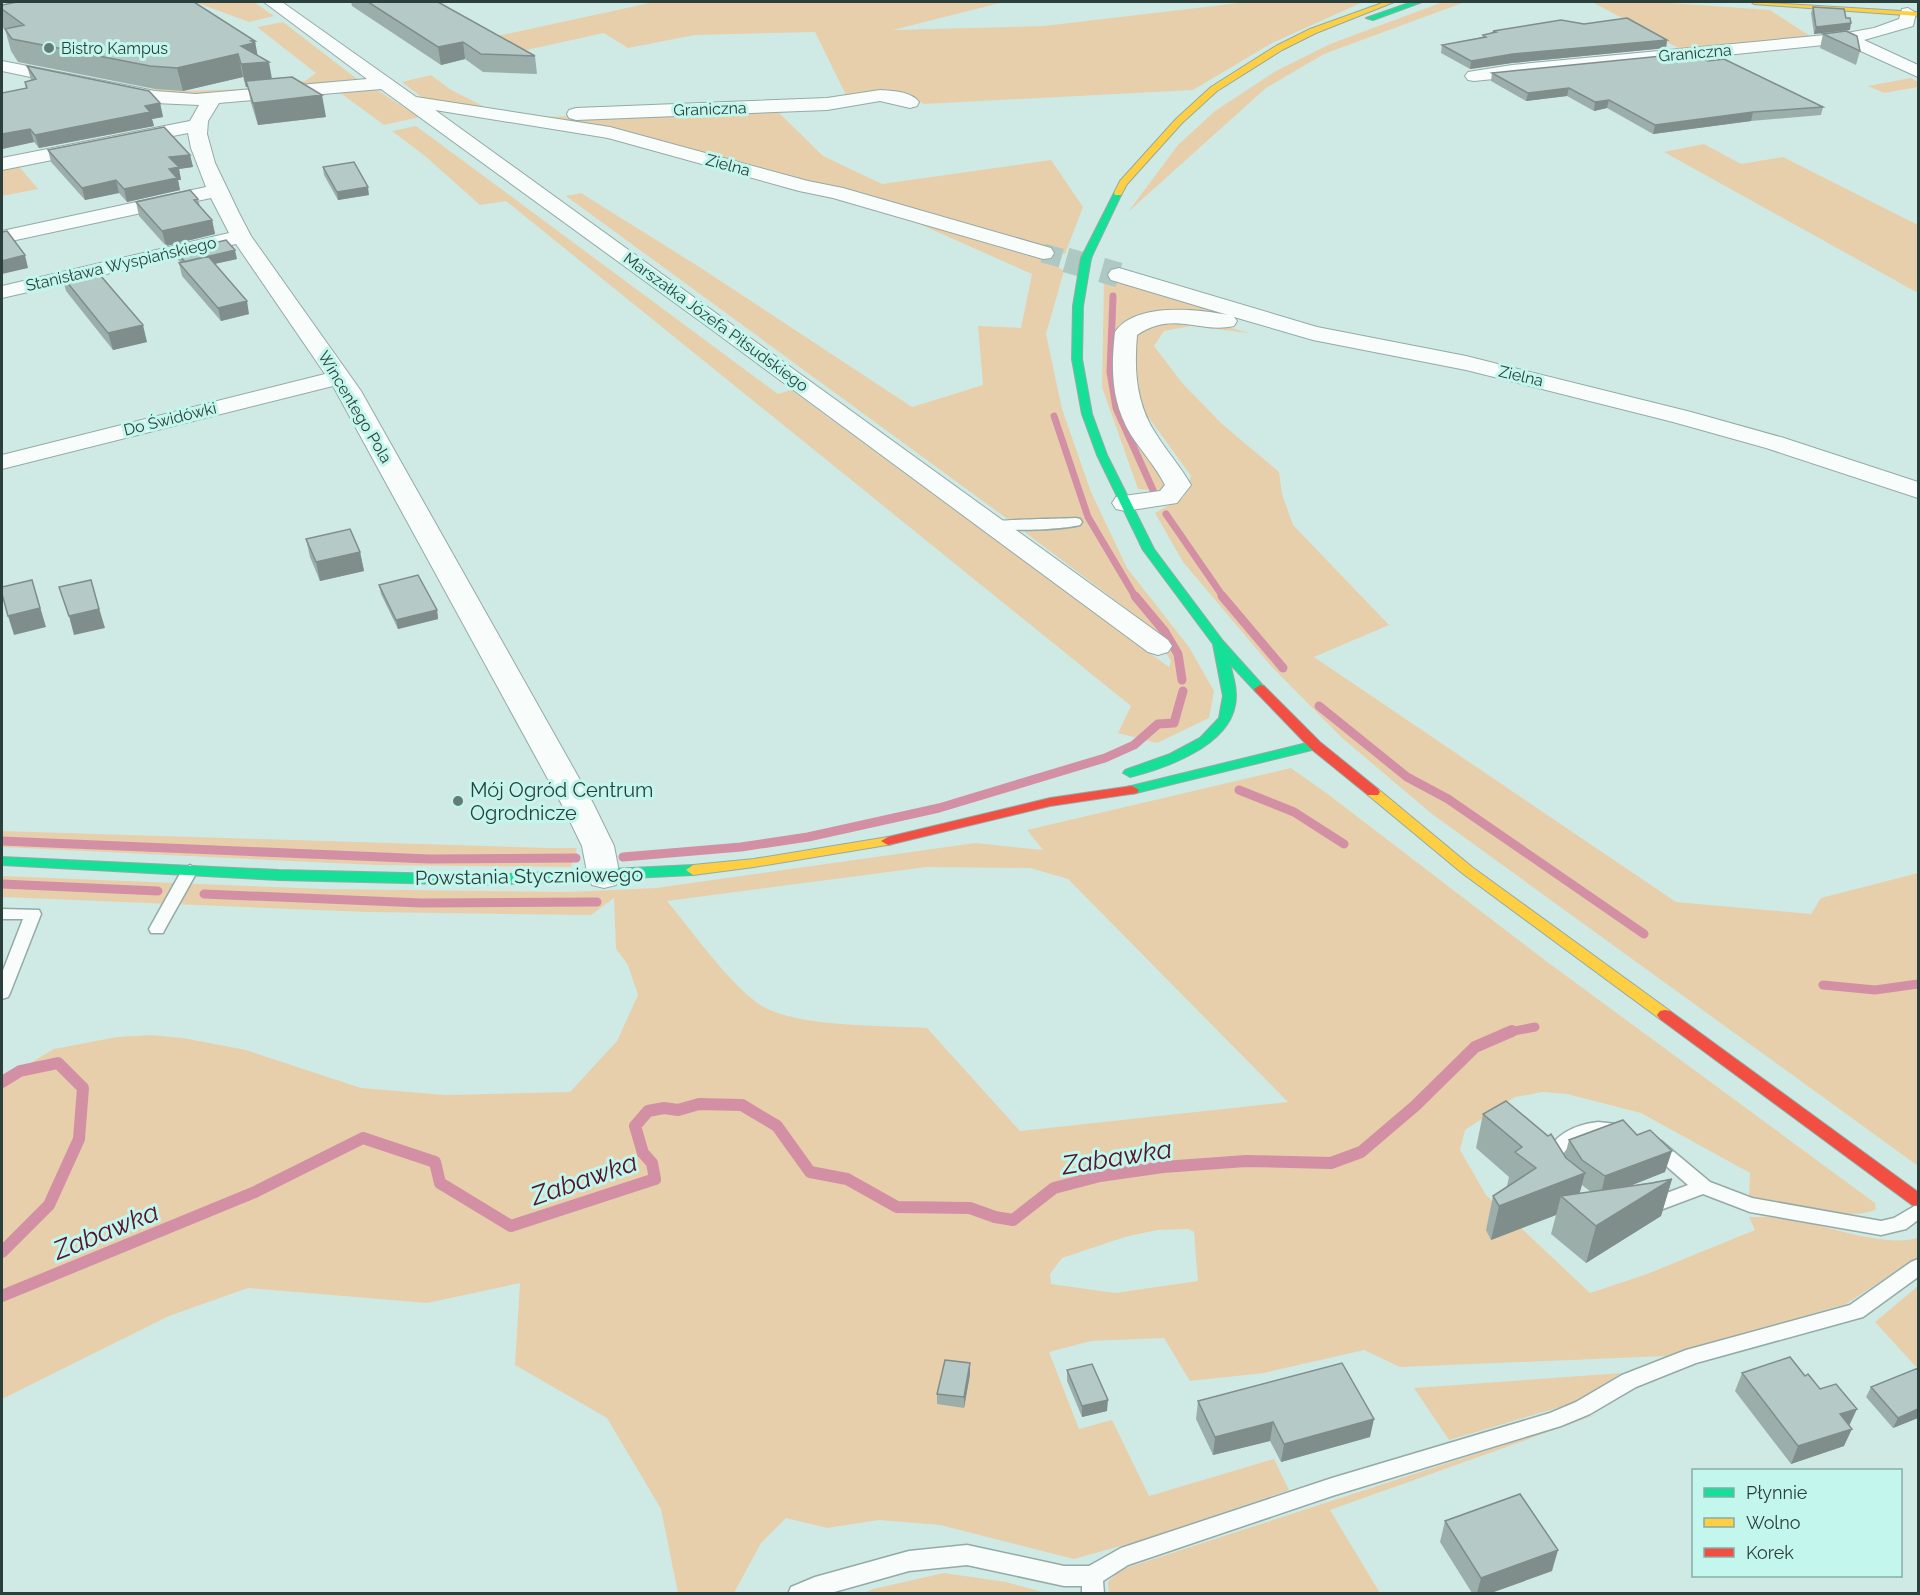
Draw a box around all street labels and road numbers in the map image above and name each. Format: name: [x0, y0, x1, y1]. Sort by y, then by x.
street label: Graniczna: [1658, 40, 1732, 66]
street label: Graniczna: [673, 98, 747, 120]
street label: Zielna: [704, 150, 752, 180]
street label: Stanisława Wyspiańskiego: [24, 233, 218, 295]
street label: Marszałka Józefa Piłsudskiego: [620, 249, 812, 395]
street label: Wincentego Pola: [314, 348, 396, 466]
street label: Zielna: [1497, 362, 1545, 390]
street label: Do Świdówki: [121, 397, 218, 440]
street label: Powstania Styczniowego: [415, 862, 644, 890]

